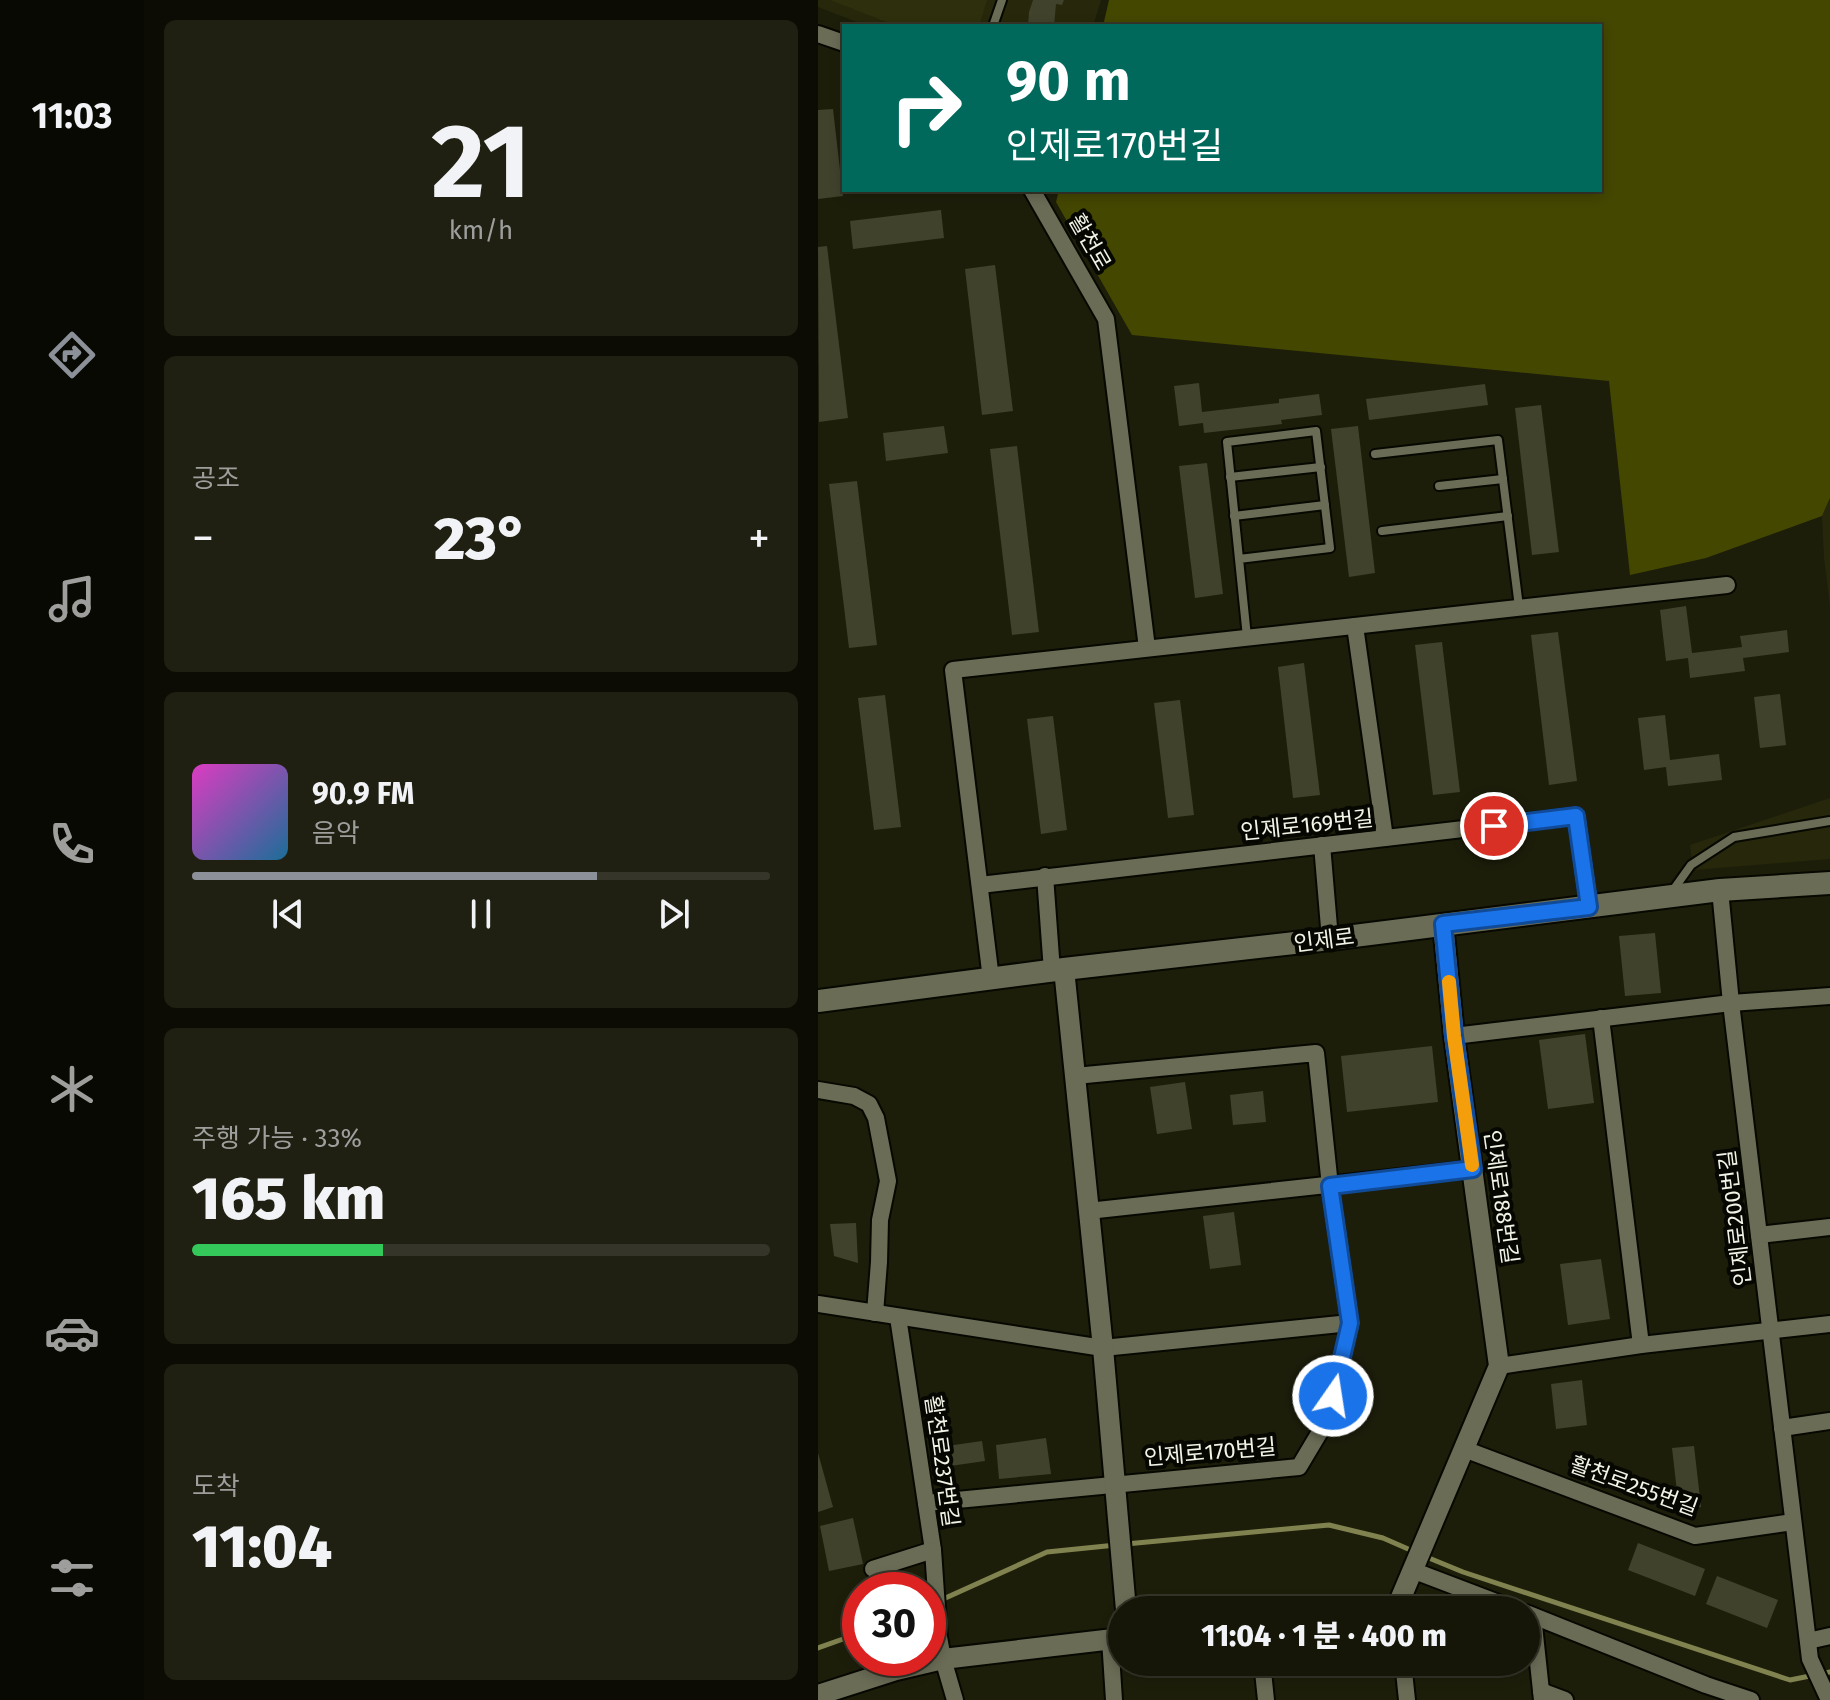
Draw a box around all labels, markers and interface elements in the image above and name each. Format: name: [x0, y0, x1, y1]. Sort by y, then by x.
text: 90 m: [1006, 48, 1131, 115]
icon: right: [874, 56, 978, 160]
text: 11:03: [32, 94, 112, 138]
text: 21: [431, 100, 531, 225]
text: 인제로170번길: [1006, 124, 1223, 168]
street label: 활천로: [1063, 209, 1117, 275]
text: km/h: [449, 215, 513, 246]
icon: directions: [44, 327, 100, 383]
text: 공조: [192, 463, 240, 494]
text: 23°: [434, 503, 528, 575]
text: −: [192, 512, 214, 565]
text: +: [748, 512, 770, 565]
icon: music: [44, 571, 100, 627]
text: 90.9 FM: [312, 776, 414, 812]
pin: [1460, 792, 1528, 860]
icon: arrive: [1472, 804, 1516, 848]
street label: 인제로169번길: [1239, 805, 1375, 845]
icon: phone: [44, 816, 100, 872]
text: 음악: [312, 818, 360, 849]
icon: previous: [266, 892, 310, 936]
icon: pause: [459, 892, 503, 936]
icon: next: [652, 892, 696, 936]
street label: 인제로: [1292, 923, 1356, 957]
icon: climate: [44, 1061, 100, 1117]
text: 주행 가능 · 33%: [192, 1123, 362, 1154]
street label: 인제로188번길: [1478, 1128, 1524, 1266]
street label: 인제로200번길: [1713, 1149, 1757, 1287]
text: 165 km: [192, 1163, 385, 1235]
icon: car: [44, 1305, 100, 1361]
position arrow: [1291, 1354, 1375, 1438]
street label: 활천로237번길: [919, 1393, 965, 1529]
street label: 인제로170번길: [1143, 1433, 1277, 1471]
street label: 활천로255번길: [1566, 1450, 1702, 1522]
text: 도착: [192, 1471, 240, 1502]
text: 11:04: [192, 1511, 332, 1583]
icon: filters: [44, 1550, 100, 1606]
speed limit sign: 30: [842, 1572, 946, 1676]
text: 11:04 · 1 분 · 400 m: [1201, 1618, 1447, 1654]

